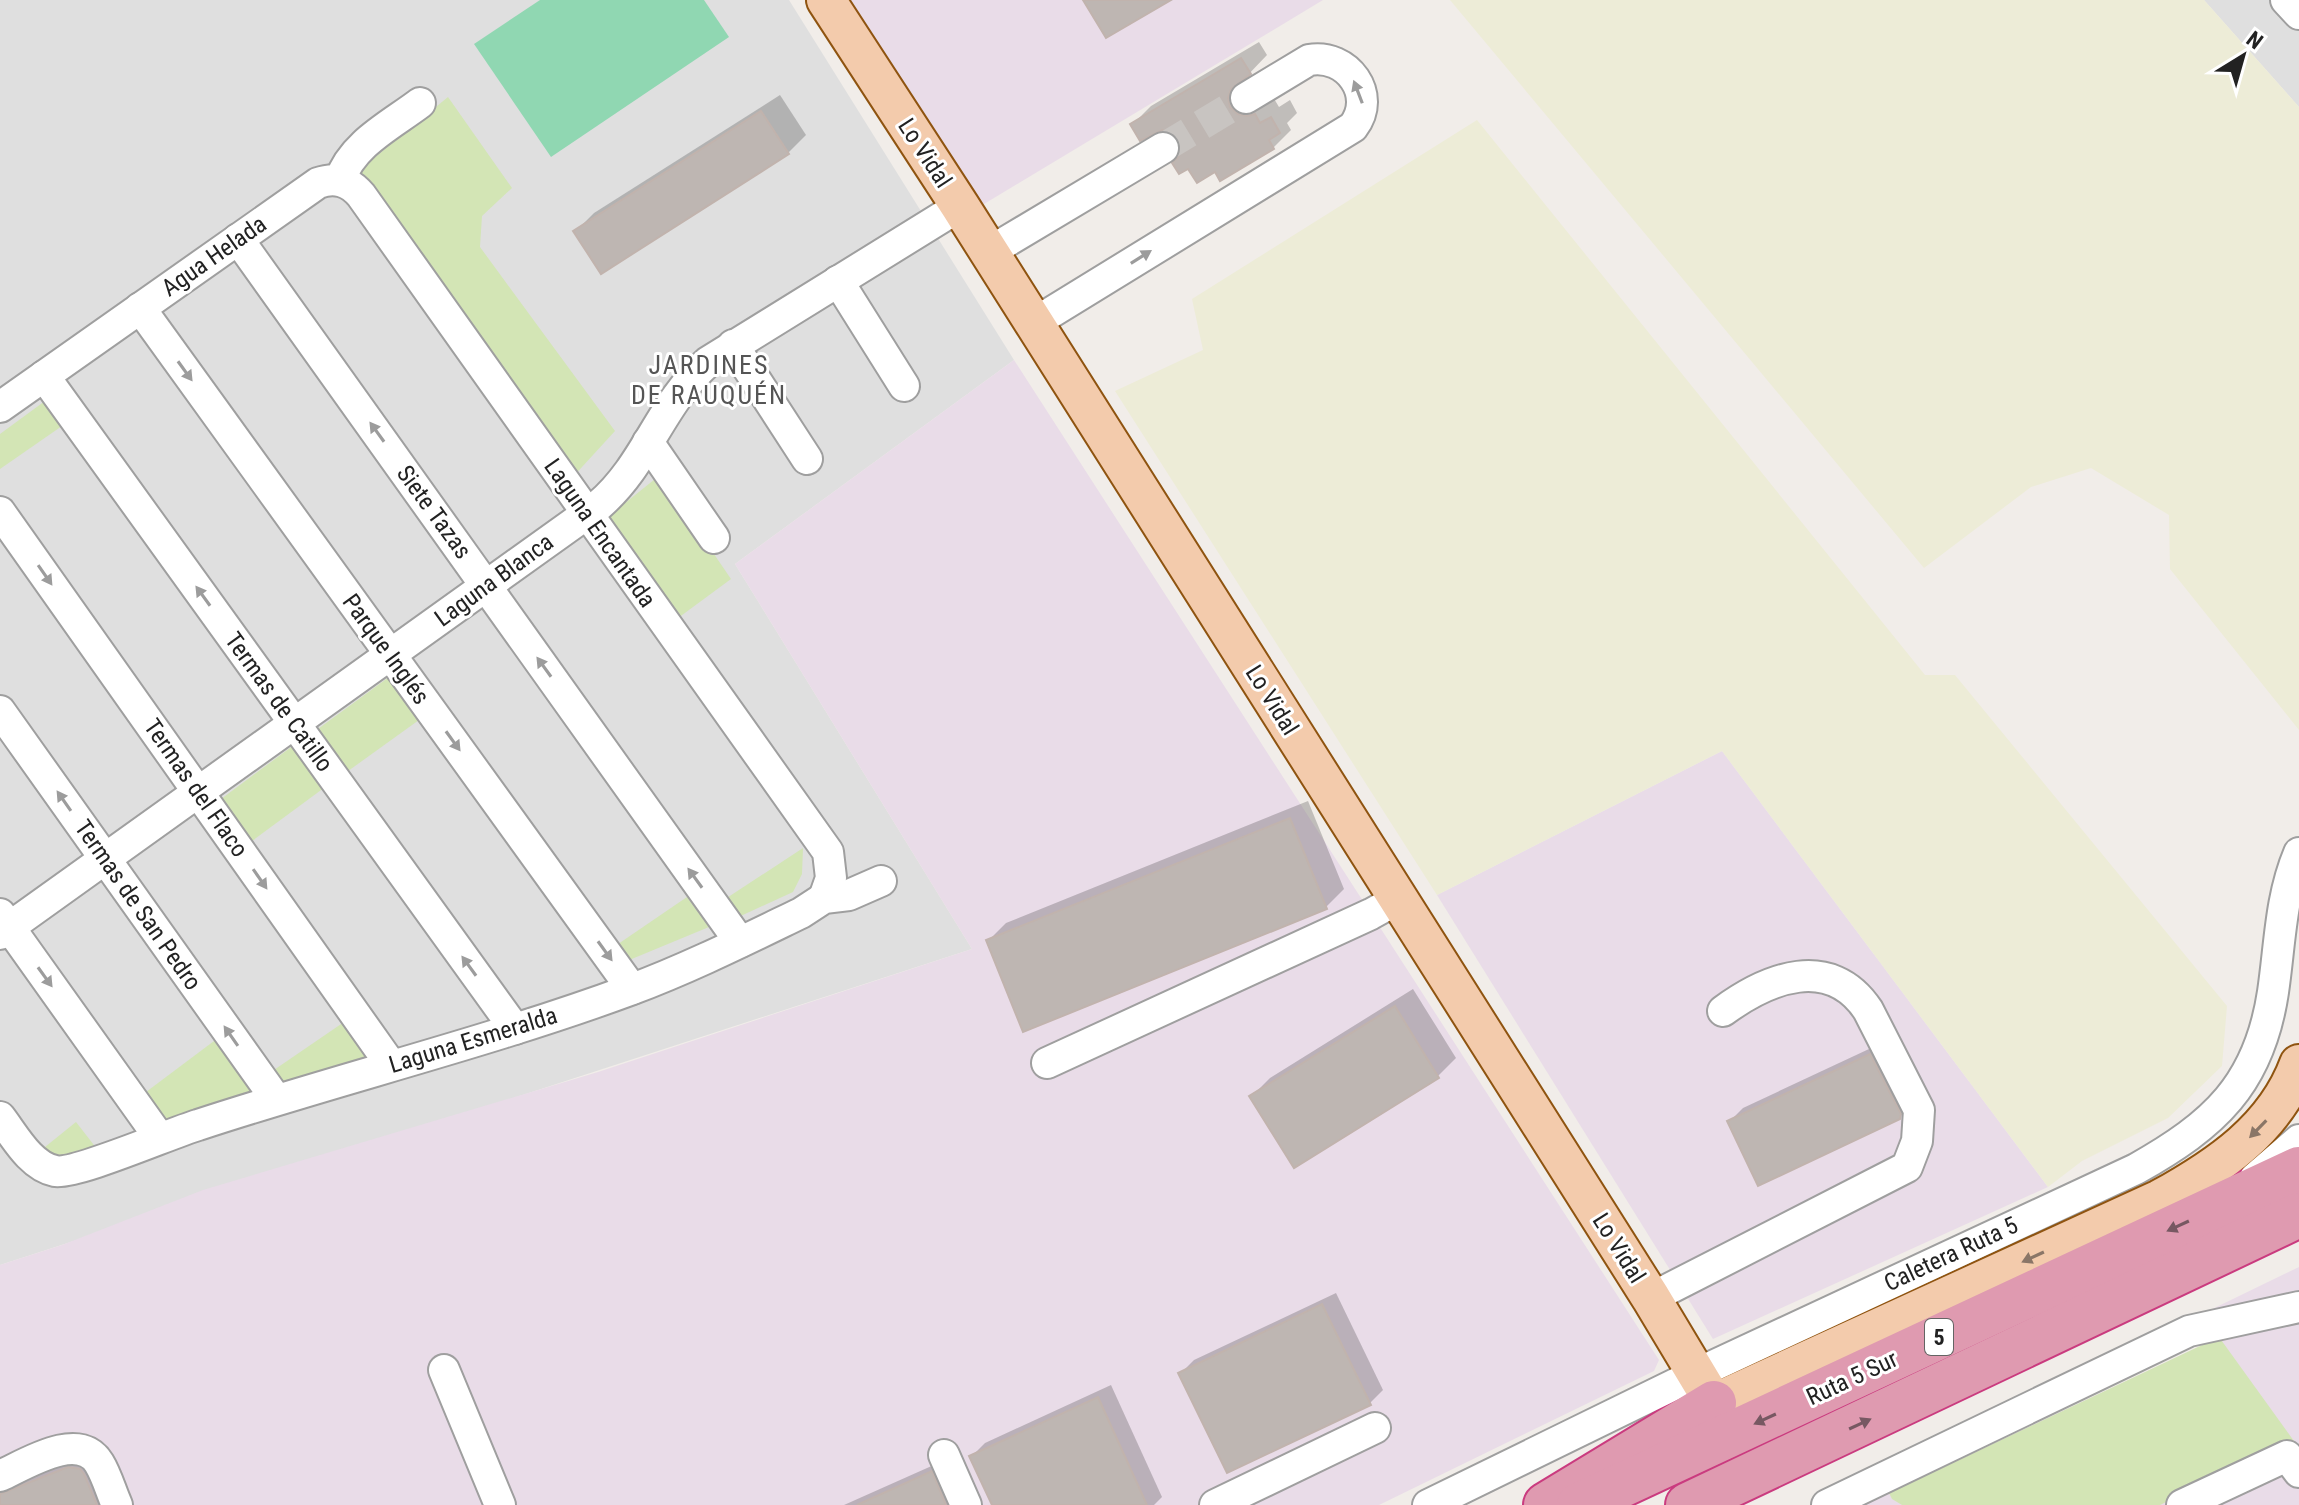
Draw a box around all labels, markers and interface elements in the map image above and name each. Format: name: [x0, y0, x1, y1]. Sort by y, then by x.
north arrow: [2203, 16, 2283, 96]
text: N: [2242, 26, 2268, 54]
one-way arrow: [1351, 80, 1364, 104]
street label: Lo Vidal: [892, 113, 958, 193]
street label: Agua Helada: [156, 210, 272, 302]
one-way arrow: [1130, 250, 1151, 265]
district label: JARDINES DE RAUQUÉN: [631, 350, 787, 410]
one-way arrow: [177, 361, 193, 382]
one-way arrow: [369, 422, 385, 443]
street label: Laguna Encantada: [538, 453, 662, 613]
street label: Siete Tazas: [391, 460, 477, 564]
street label: Laguna Blanca: [429, 528, 559, 632]
one-way arrow: [37, 565, 52, 586]
one-way arrow: [195, 585, 211, 606]
street label: Parque Inglés: [337, 588, 435, 710]
street label: Termas de Catillo: [219, 627, 339, 777]
one-way arrow: [537, 656, 552, 677]
street label: Lo Vidal: [1240, 660, 1304, 740]
street label: Termas del Flaco: [138, 714, 254, 862]
one-way arrow: [445, 730, 460, 751]
one-way arrow: [57, 790, 72, 811]
street label: Termas de San Pedro: [69, 815, 207, 995]
one-way arrow: [252, 868, 268, 890]
one-way arrow: [688, 868, 703, 889]
one-way arrow: [597, 941, 612, 962]
one-way arrow: [462, 955, 478, 976]
one-way arrow: [37, 967, 52, 988]
street label: Laguna Esmeralda: [386, 1001, 560, 1079]
one-way arrow: [224, 1025, 239, 1046]
one-way arrow: [2249, 1119, 2267, 1138]
street label: Lo Vidal: [1587, 1208, 1651, 1288]
street label: Caletera Ruta 5: [1880, 1211, 2022, 1297]
one-way arrow: [2166, 1220, 2190, 1233]
one-way arrow: [2021, 1250, 2045, 1263]
road number: 5: [1925, 1319, 1953, 1355]
street label: Ruta 5 Sur: [1802, 1345, 1902, 1411]
one-way arrow: [1753, 1412, 1776, 1426]
one-way arrow: [1848, 1417, 1871, 1431]

